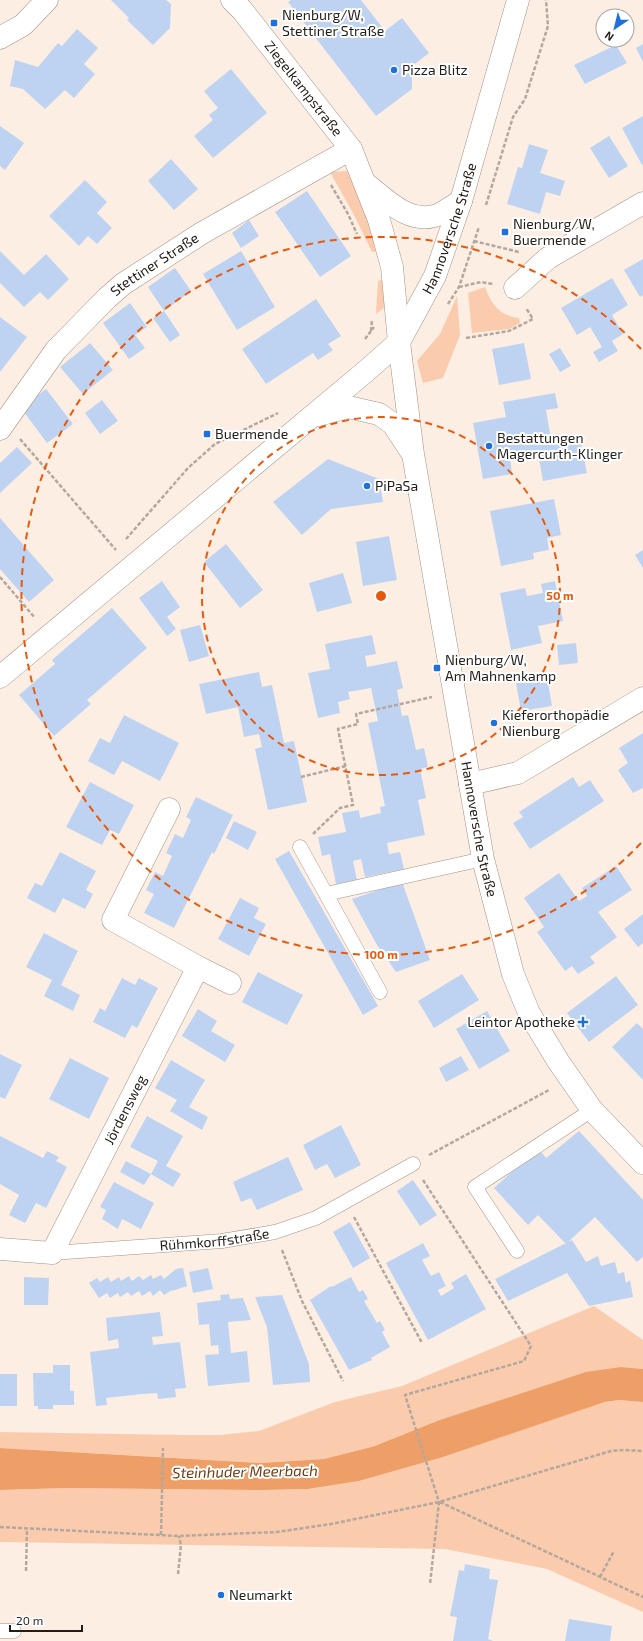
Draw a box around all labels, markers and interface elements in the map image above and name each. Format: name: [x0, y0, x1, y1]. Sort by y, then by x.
place label: Nienburg/W, Stettiner Straße: [282, 6, 384, 39]
north arrow: [595, 8, 635, 48]
marker: Nienburg/W, Stettiner Straße: [269, 18, 279, 28]
text: N: [602, 29, 616, 44]
street label: Ziegelkampstraße: [261, 37, 347, 139]
place label: Pizza Blitz: [402, 61, 468, 78]
marker: Pizza Blitz: [389, 65, 399, 75]
street label: Hannoversche Straße: [418, 161, 479, 297]
place label: Nienburg/W, Buermende: [513, 215, 595, 248]
marker: Nienburg/W, Buermende: [500, 227, 510, 237]
street label: Stettiner Straße: [106, 229, 201, 299]
place label: Buermende: [215, 425, 288, 442]
marker: Buermende: [202, 429, 212, 439]
place label: Bestattungen Magercurth-Klinger: [497, 429, 623, 462]
marker: Bestattungen Magercurth-Klinger: [484, 441, 494, 451]
place label: PiPaSa: [375, 477, 418, 494]
marker: PiPaSa: [362, 481, 372, 491]
text: 50 m: [546, 588, 574, 602]
centre of rings: [374, 589, 388, 603]
place label: Nienburg/W, Am Mahnenkamp: [445, 651, 556, 684]
marker: Nienburg/W, Am Mahnenkamp: [432, 663, 442, 673]
place label: Kieferorthopädie Nienburg: [502, 706, 609, 739]
marker: Kieferorthopädie Nienburg: [489, 718, 499, 728]
street label: Hannoversche Straße: [458, 760, 502, 899]
text: 100 m: [364, 947, 398, 961]
place label: Leintor Apotheke: [467, 1013, 575, 1030]
marker: Leintor Apotheke: [578, 1017, 588, 1027]
street label: Jördensweg: [100, 1072, 150, 1147]
street label: Rühmkorffstraße: [159, 1224, 270, 1253]
water label: Steinhuder Meerbach: [172, 1461, 318, 1481]
place label: Neumarkt: [229, 1586, 292, 1603]
marker: Neumarkt: [216, 1590, 226, 1600]
scale bar: [10, 1607, 82, 1633]
text: 20 m: [16, 1613, 43, 1627]

